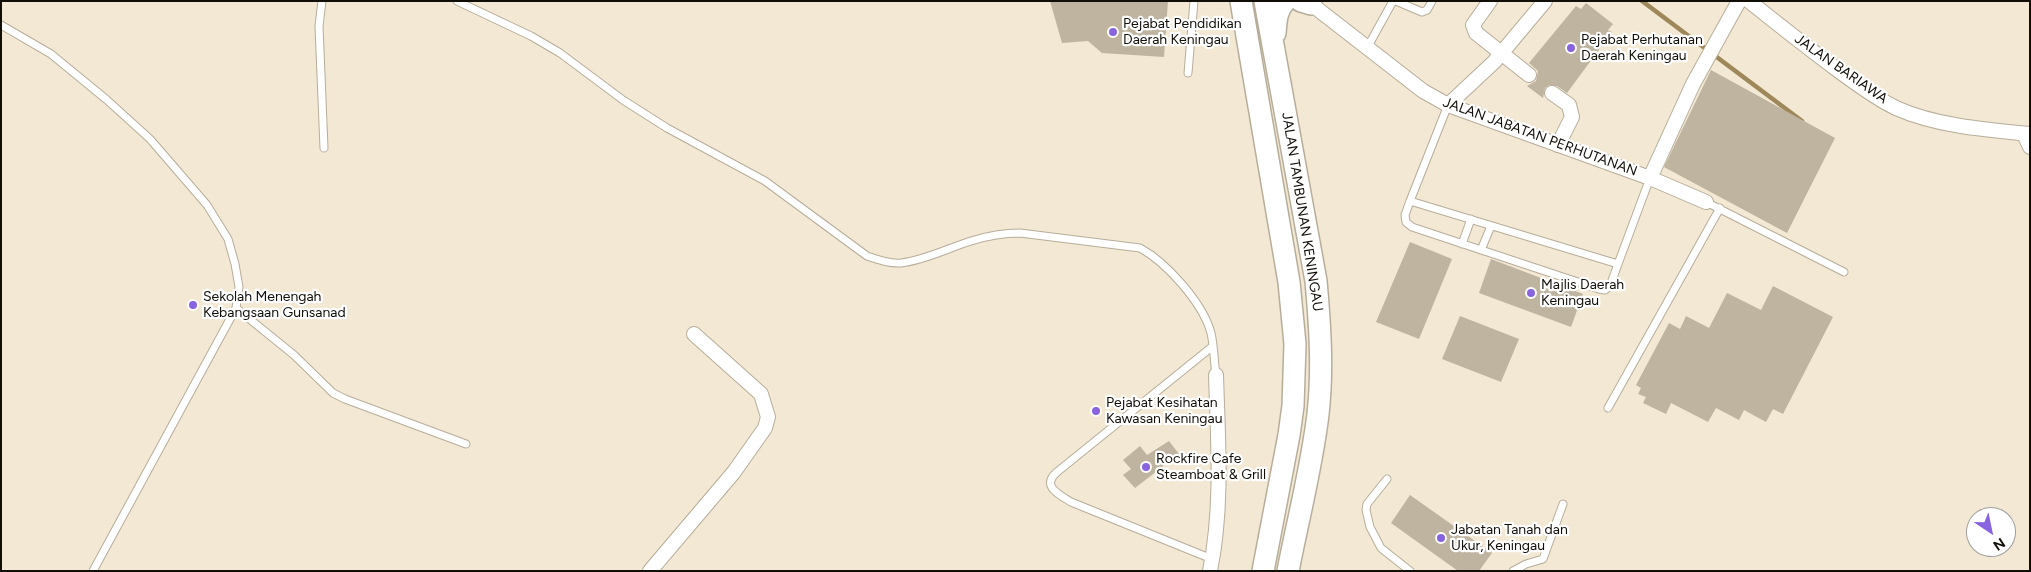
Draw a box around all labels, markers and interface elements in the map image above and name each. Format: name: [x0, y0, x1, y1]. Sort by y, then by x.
place label: Pejabat Pendidikan Daerah Keningau: [1123, 16, 1242, 48]
marker: Pejabat Pendidikan Daerah Keningau: [1107, 26, 1119, 38]
street label: JALAN BARIAWA: [1791, 31, 1891, 107]
place label: Pejabat Perhutanan Daerah Keningau: [1581, 32, 1703, 64]
marker: Pejabat Perhutanan Daerah Keningau: [1565, 42, 1577, 54]
street label: JALAN JABATAN PERHUTANAN: [1440, 94, 1640, 180]
street label: JALAN TAMBUNAN KENINGAU: [1278, 111, 1326, 313]
place label: Majlis Daerah Keningau: [1541, 277, 1624, 310]
marker: Majlis Daerah Keningau: [1525, 287, 1537, 299]
place label: Sekolah Menengah Kebangsaan Gunsanad: [203, 289, 346, 322]
marker: Sekolah Menengah Kebangsaan Gunsanad: [187, 299, 199, 311]
place label: Pejabat Kesihatan Kawasan Keningau: [1106, 395, 1222, 428]
marker: Pejabat Kesihatan Kawasan Keningau: [1090, 405, 1102, 417]
place label: Rockfire Cafe Steamboat & Grill: [1156, 451, 1266, 484]
marker: Rockfire Cafe Steamboat & Grill: [1140, 461, 1152, 473]
north arrow: [1966, 507, 2016, 557]
place label: Jabatan Tanah dan Ukur, Keningau: [1451, 522, 1568, 554]
marker: Jabatan Tanah dan Ukur, Keningau: [1435, 532, 1447, 544]
text: N: [1990, 534, 2008, 554]

